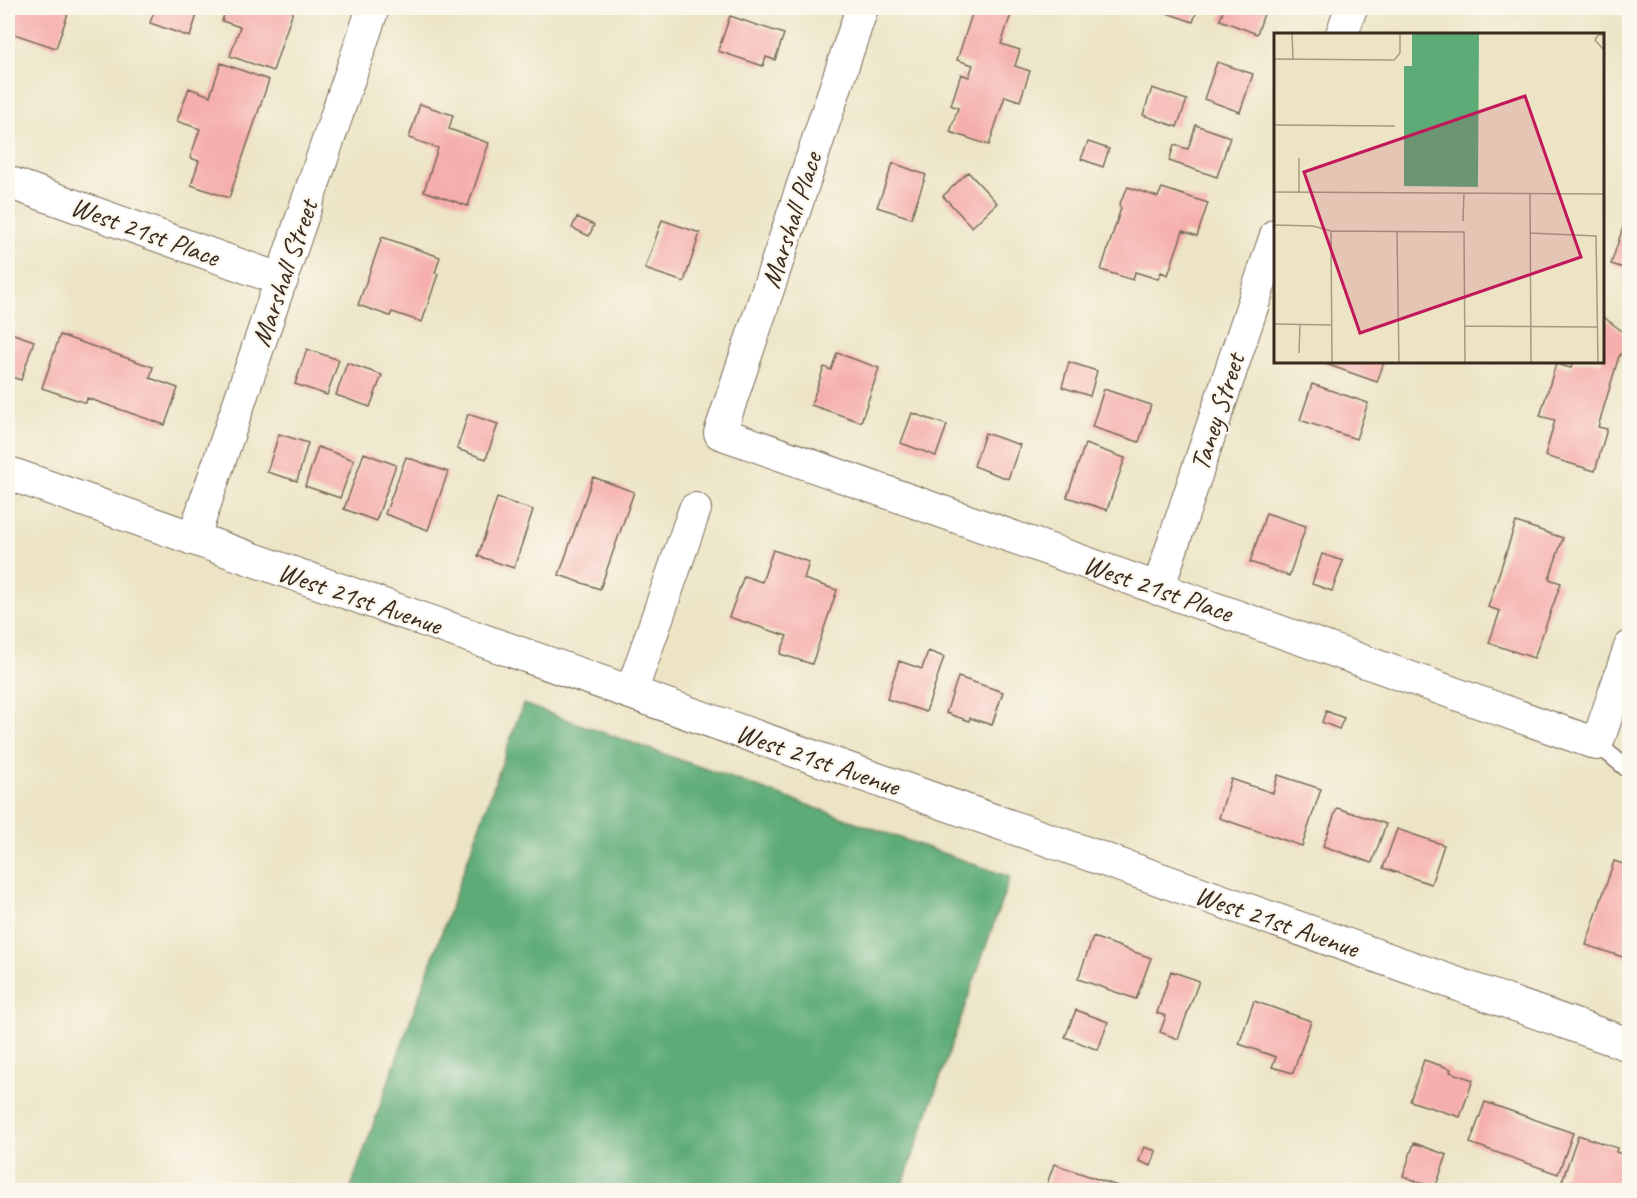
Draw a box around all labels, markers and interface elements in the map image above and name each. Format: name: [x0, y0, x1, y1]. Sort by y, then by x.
inset map: [1274, 33, 1604, 363]
street label: Marshall Place: [753, 146, 830, 292]
street label: West 21st Place: [66, 188, 226, 275]
street label: Marshall Street: [243, 193, 326, 351]
street label: Taney Street: [1182, 346, 1253, 475]
street label: West 21st Place: [1079, 546, 1239, 630]
street label: West 21st Avenue: [274, 554, 448, 643]
street label: West 21st Avenue: [732, 715, 906, 804]
street label: West 21st Avenue: [1191, 877, 1365, 966]

